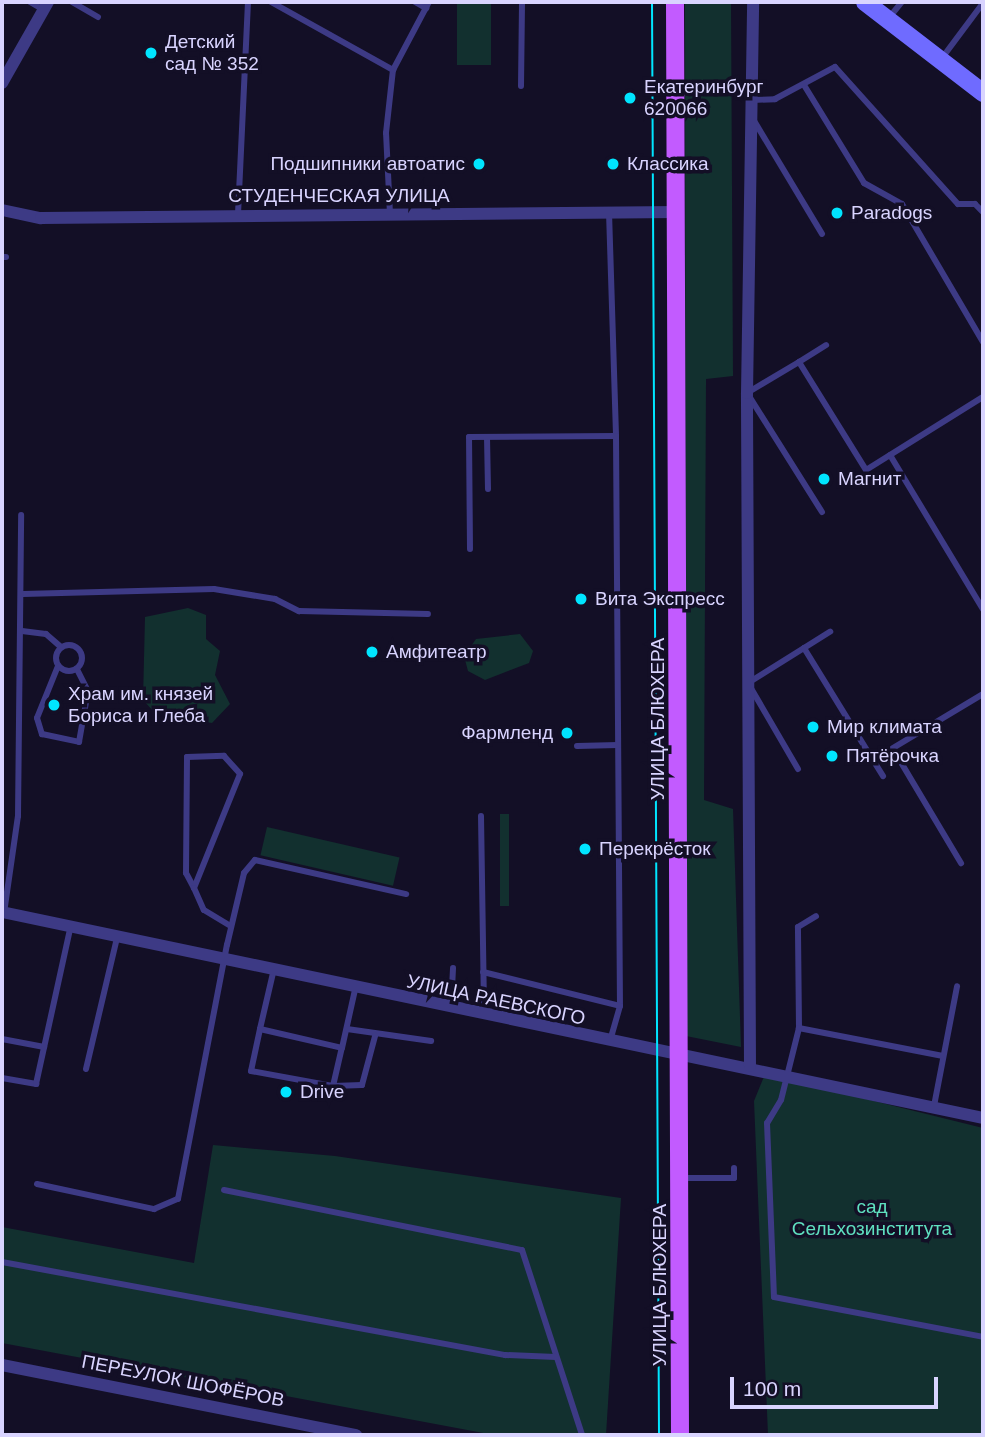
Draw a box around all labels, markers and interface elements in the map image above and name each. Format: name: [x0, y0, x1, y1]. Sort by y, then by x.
place label: Детский сад № 352: [165, 31, 259, 75]
marker: Детский сад № 352: [143, 45, 159, 61]
place label: Екатеринбург 620066: [644, 76, 764, 120]
marker: Екатеринбург 620066: [622, 90, 638, 106]
place label: Подшипники автоатис: [270, 153, 465, 175]
place label: Классика: [627, 153, 709, 175]
marker: Подшипники автоатис: [471, 156, 487, 172]
marker: Классика: [605, 156, 621, 172]
street label: СТУДЕНЧЕСКАЯ УЛИЦА: [228, 185, 450, 207]
place label: Paradogs: [851, 202, 932, 224]
marker: Paradogs: [829, 205, 845, 221]
place label: Магнит: [838, 468, 901, 490]
marker: Магнит: [816, 471, 832, 487]
place label: Вита Экспресс: [595, 588, 725, 610]
marker: Вита Экспресс: [573, 591, 589, 607]
street label: УЛИЦА БЛЮХЕРА: [647, 638, 669, 800]
place label: Амфитеатр: [386, 641, 486, 663]
marker: Амфитеатр: [364, 644, 380, 660]
place label: Храм им. князей Бориса и Глеба: [68, 683, 213, 727]
marker: Храм им. князей Бориса и Глеба: [46, 697, 62, 713]
place label: Мир климата: [827, 716, 942, 738]
marker: Мир климата: [805, 719, 821, 735]
place label: Фармленд: [461, 722, 553, 744]
marker: Фармленд: [559, 725, 575, 741]
place label: Пятёрочка: [846, 745, 939, 767]
marker: Пятёрочка: [824, 748, 840, 764]
place label: Перекрёсток: [599, 838, 711, 860]
marker: Перекрёсток: [577, 841, 593, 857]
street label: УЛИЦА РАЕВСКОГО: [405, 970, 587, 1030]
place label: Drive: [300, 1081, 344, 1103]
marker: Drive: [278, 1084, 294, 1100]
park label: сад Сельхозинститута: [792, 1196, 952, 1240]
street label: УЛИЦА БЛЮХЕРА: [649, 1204, 671, 1366]
street label: ПЕРЕУЛОК ШОФЁРОВ: [80, 1350, 286, 1412]
scale bar: [733, 1364, 941, 1408]
text: 100 m: [743, 1377, 801, 1400]

